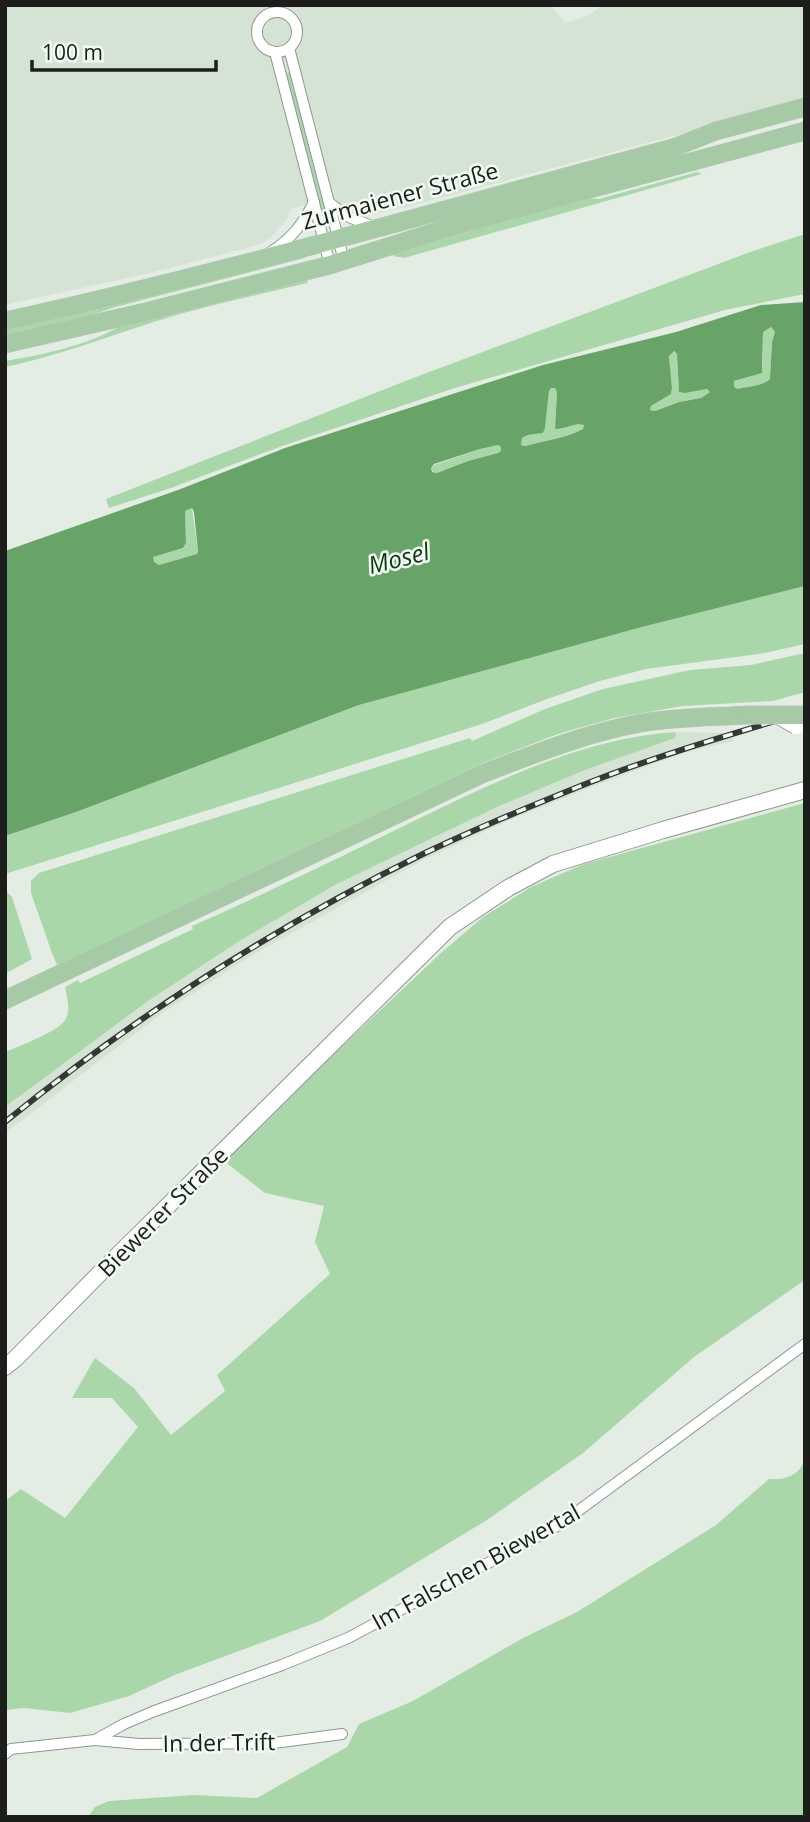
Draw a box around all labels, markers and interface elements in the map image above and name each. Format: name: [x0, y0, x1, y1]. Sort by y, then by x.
scale bar: [32, 28, 215, 72]
text: 100 m: [42, 38, 103, 66]
street label: Zurmaiener Straße: [298, 153, 501, 237]
water label: Mosel: [365, 534, 434, 581]
street label: Biewerer Straße: [90, 1139, 235, 1284]
street label: Im Falschen Biewertal: [366, 1495, 585, 1637]
street label: In der Trift: [162, 1725, 276, 1759]

